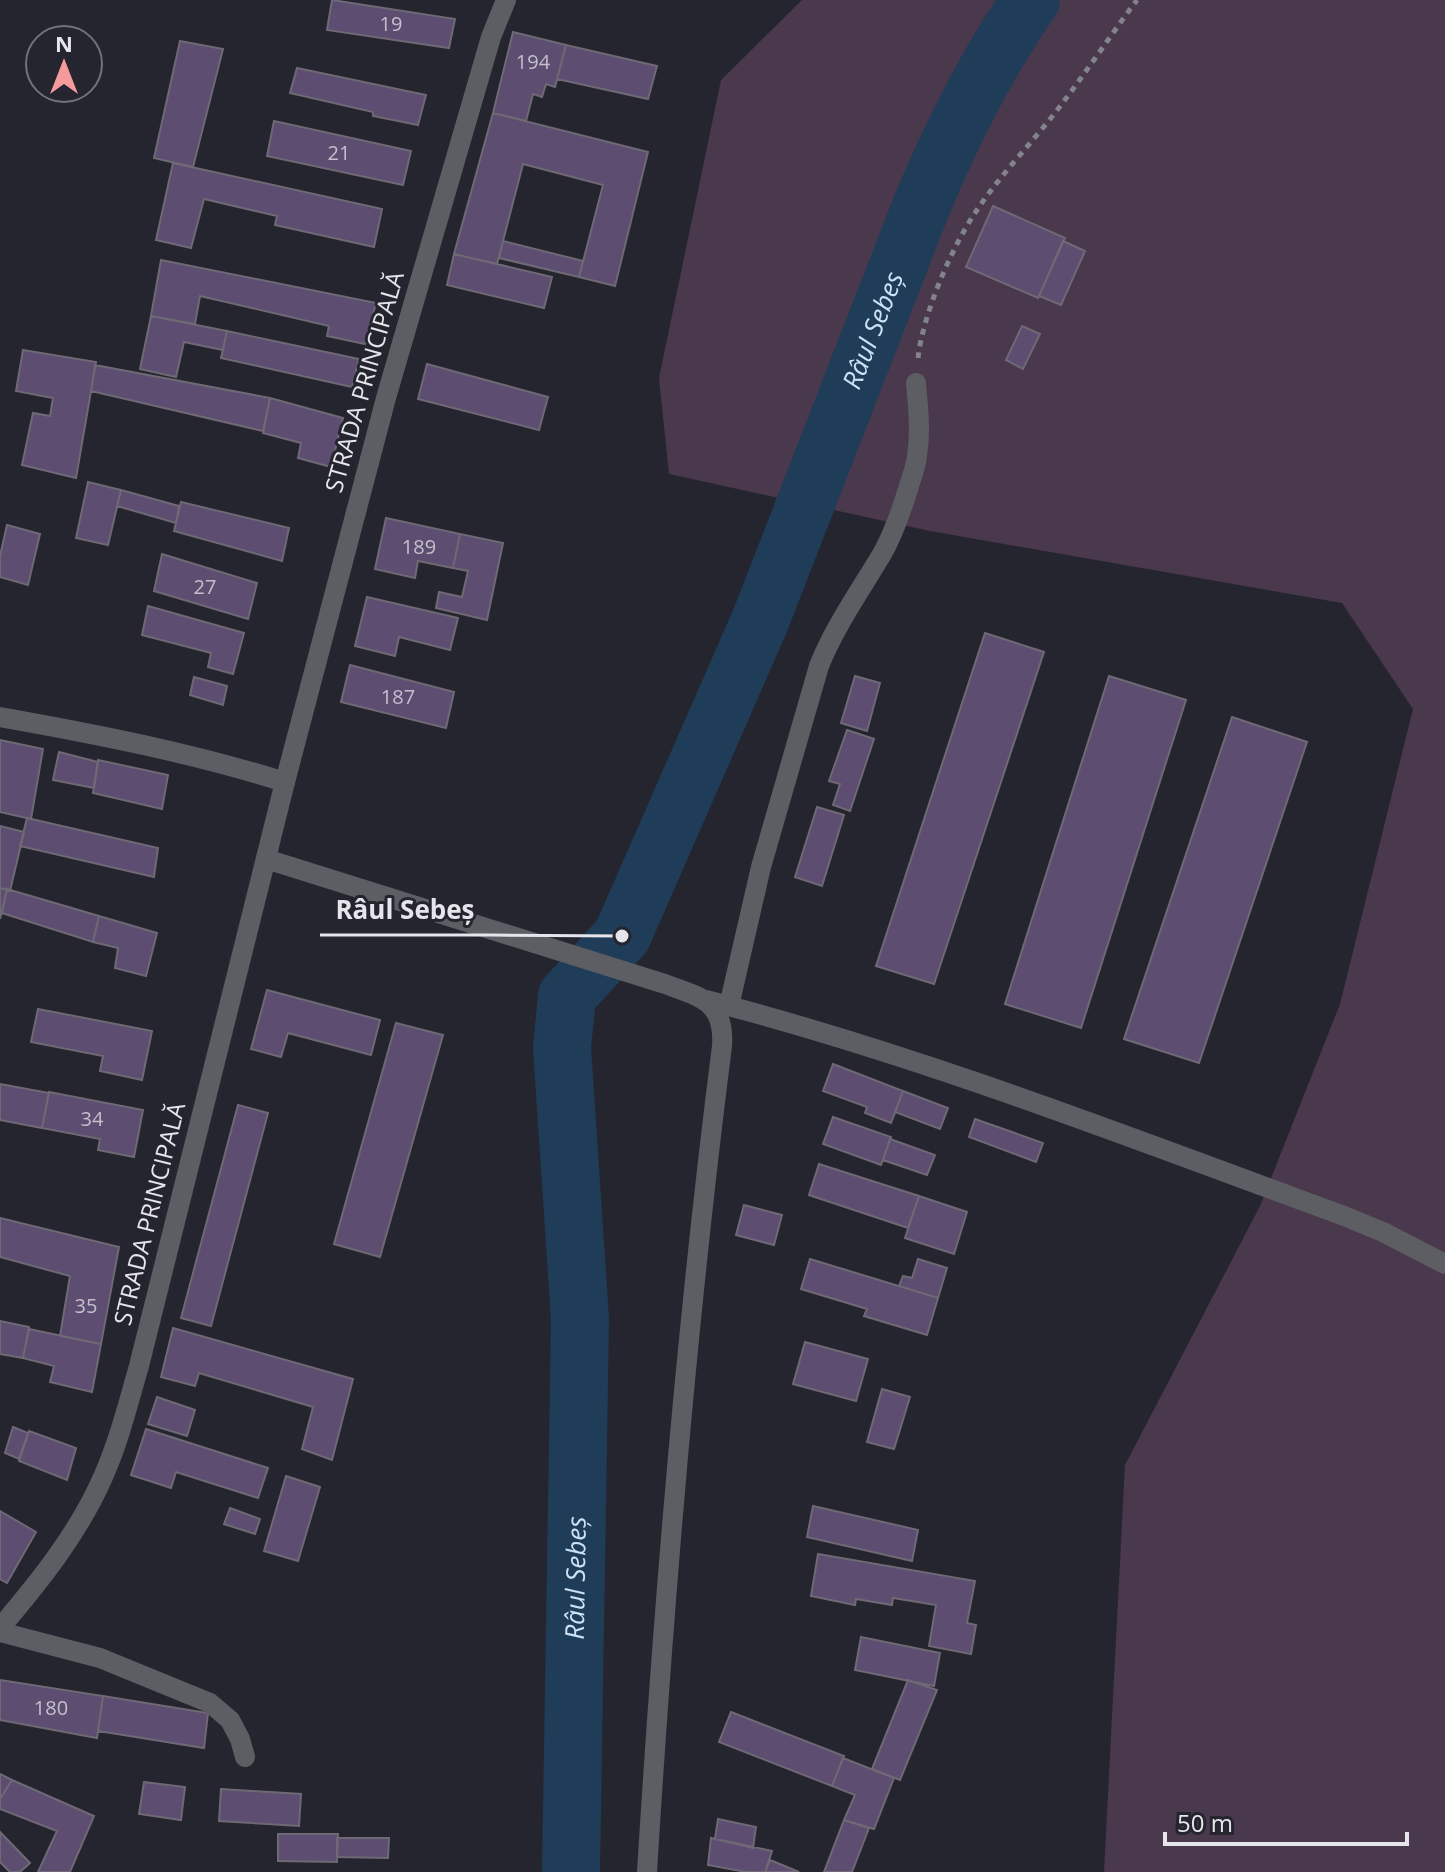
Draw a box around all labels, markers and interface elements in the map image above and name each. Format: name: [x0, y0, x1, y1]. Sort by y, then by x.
house number: 19: [380, 10, 402, 37]
north arrow: [24, 24, 104, 104]
text: N: [55, 28, 73, 58]
house number: 194: [516, 48, 551, 75]
house number: 21: [328, 139, 350, 166]
street label: STRADA PRINCIPALĂ: [316, 266, 411, 496]
water label: Râul Sebeș: [833, 266, 911, 394]
house number: 189: [402, 533, 436, 560]
house number: 27: [194, 573, 216, 600]
house number: 187: [381, 683, 415, 710]
callout: Râul Sebeș: [320, 885, 491, 935]
text: Râul Sebeș: [335, 891, 475, 927]
street label: STRADA PRINCIPALĂ: [105, 1098, 192, 1328]
house number: 34: [81, 1105, 104, 1132]
house number: 35: [75, 1292, 97, 1319]
water label: Râul Sebeș: [556, 1516, 594, 1640]
house number: 180: [34, 1694, 68, 1721]
scale bar: [1165, 1796, 1407, 1846]
text: 50 m: [1177, 1806, 1233, 1839]

